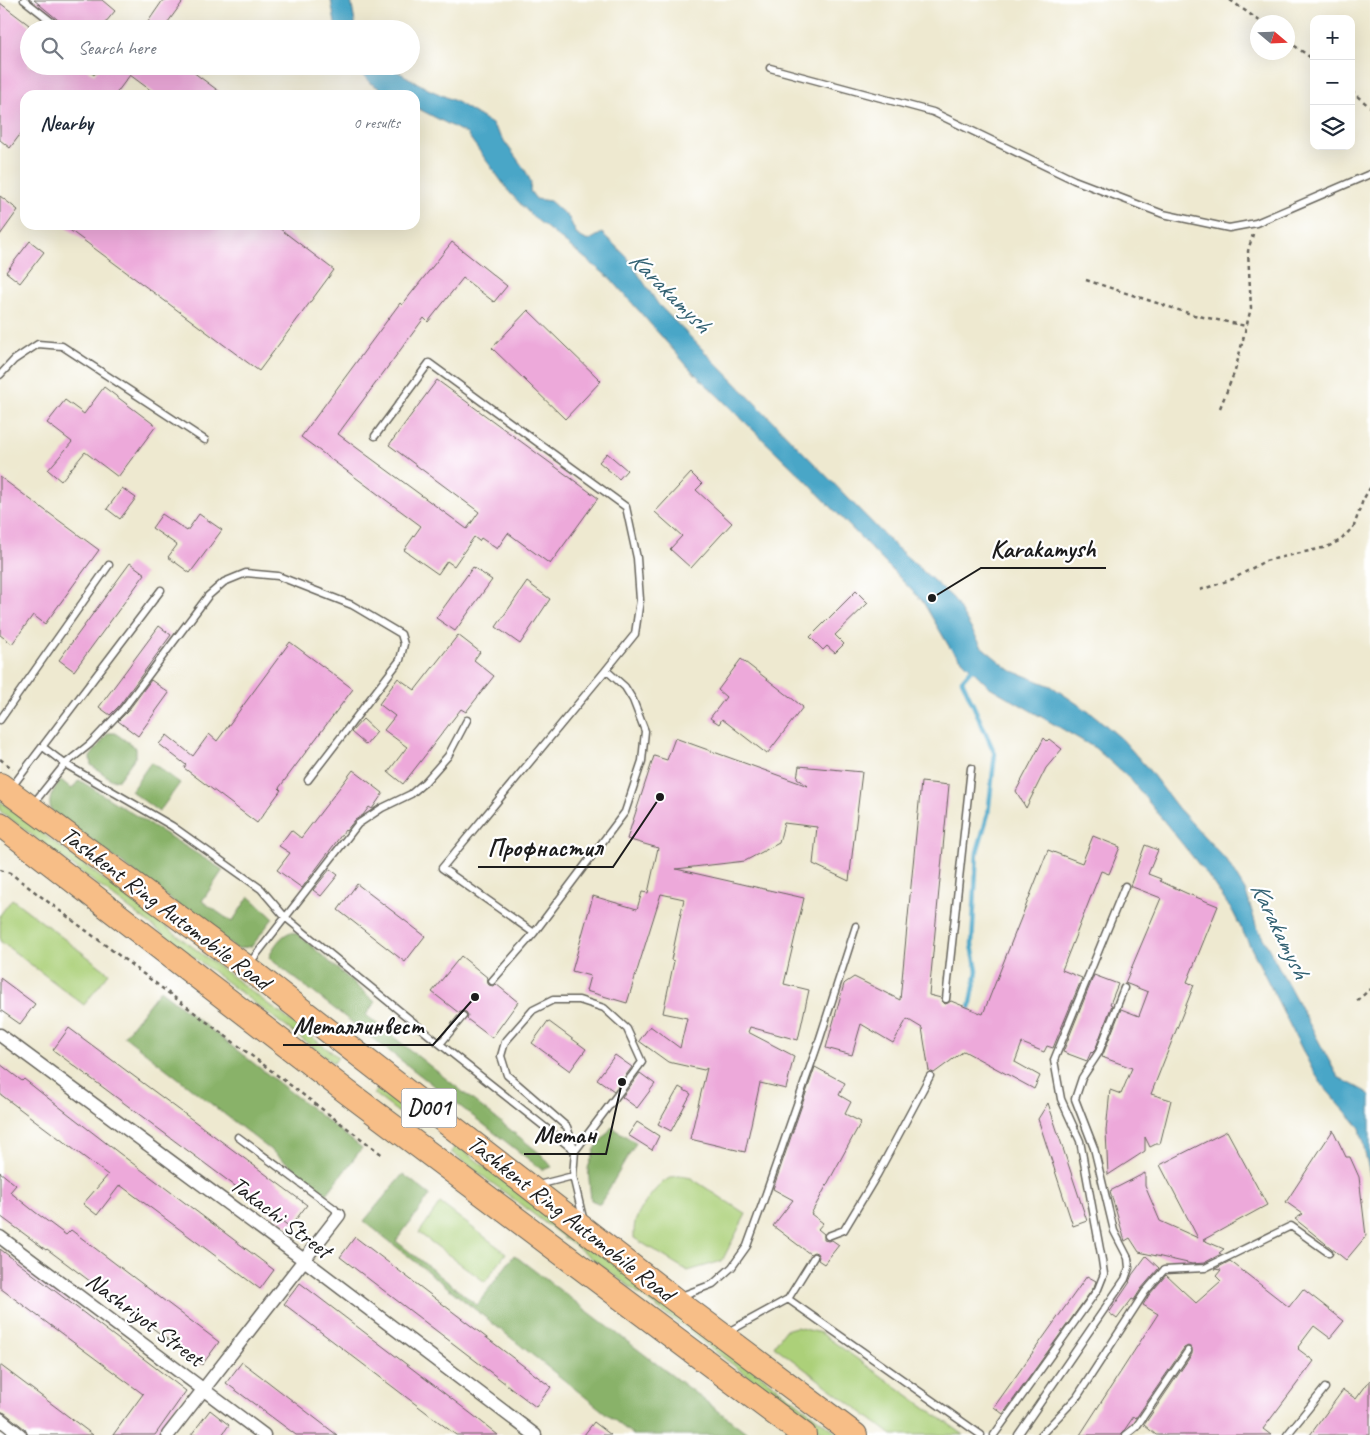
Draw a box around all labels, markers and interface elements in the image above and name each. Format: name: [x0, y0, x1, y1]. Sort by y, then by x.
north arrow: [1250, 15, 1295, 60]
map controls: [1310, 15, 1355, 150]
button: +: [1310, 15, 1355, 60]
search box: [20, 20, 420, 75]
icon: search: [38, 34, 66, 62]
text: Search here: [78, 36, 155, 60]
button: −: [1310, 60, 1355, 105]
button: layers: [1310, 105, 1355, 150]
text: Nearby: [40, 110, 93, 136]
text: 0 results: [353, 113, 400, 133]
water label: Karakamysh: [622, 244, 719, 341]
callout: Karakamysh: [981, 528, 1106, 568]
text: Karakamysh: [990, 533, 1096, 565]
street label: Tashkent Ring Automobile Road: [55, 819, 280, 999]
callout: Профнастил: [478, 827, 613, 867]
text: Профнастил: [487, 832, 604, 864]
water label: Karakamysh: [1243, 877, 1318, 985]
callout: Металлинвест: [283, 1005, 433, 1045]
text: Металлинвест: [293, 1010, 426, 1042]
road number: D001: [402, 1088, 456, 1128]
callout: Метан: [524, 1114, 606, 1154]
text: Метан: [534, 1119, 598, 1151]
street label: Tashkent Ring Automobile Road: [461, 1128, 683, 1310]
street label: Takachi Street: [224, 1169, 340, 1267]
street label: Nashriyot Street: [80, 1265, 211, 1374]

